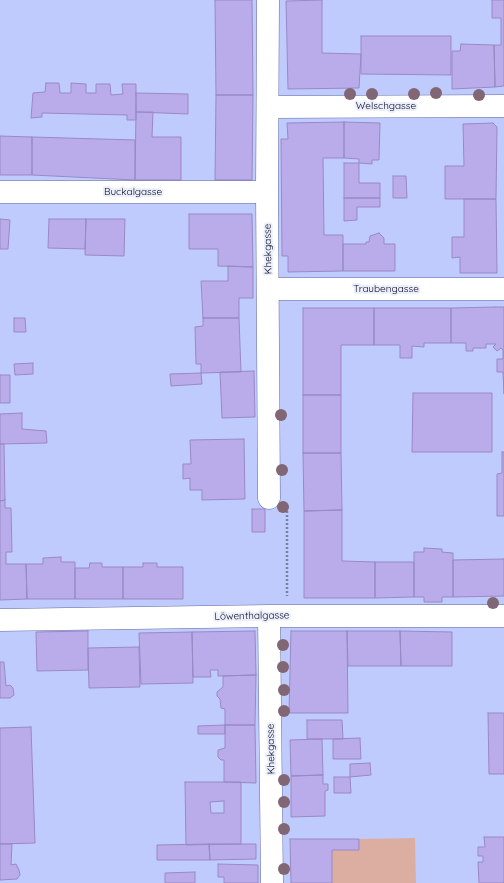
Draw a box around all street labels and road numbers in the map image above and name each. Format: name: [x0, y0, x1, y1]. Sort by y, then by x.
street label: Welschgasse: [356, 100, 416, 112]
street label: Buckalgasse: [104, 186, 162, 198]
street label: Khekgasse: [262, 224, 274, 274]
street label: Traubengasse: [353, 283, 419, 295]
street label: Löwenthalgasse: [214, 609, 290, 623]
street label: Khekgasse: [265, 724, 277, 774]

